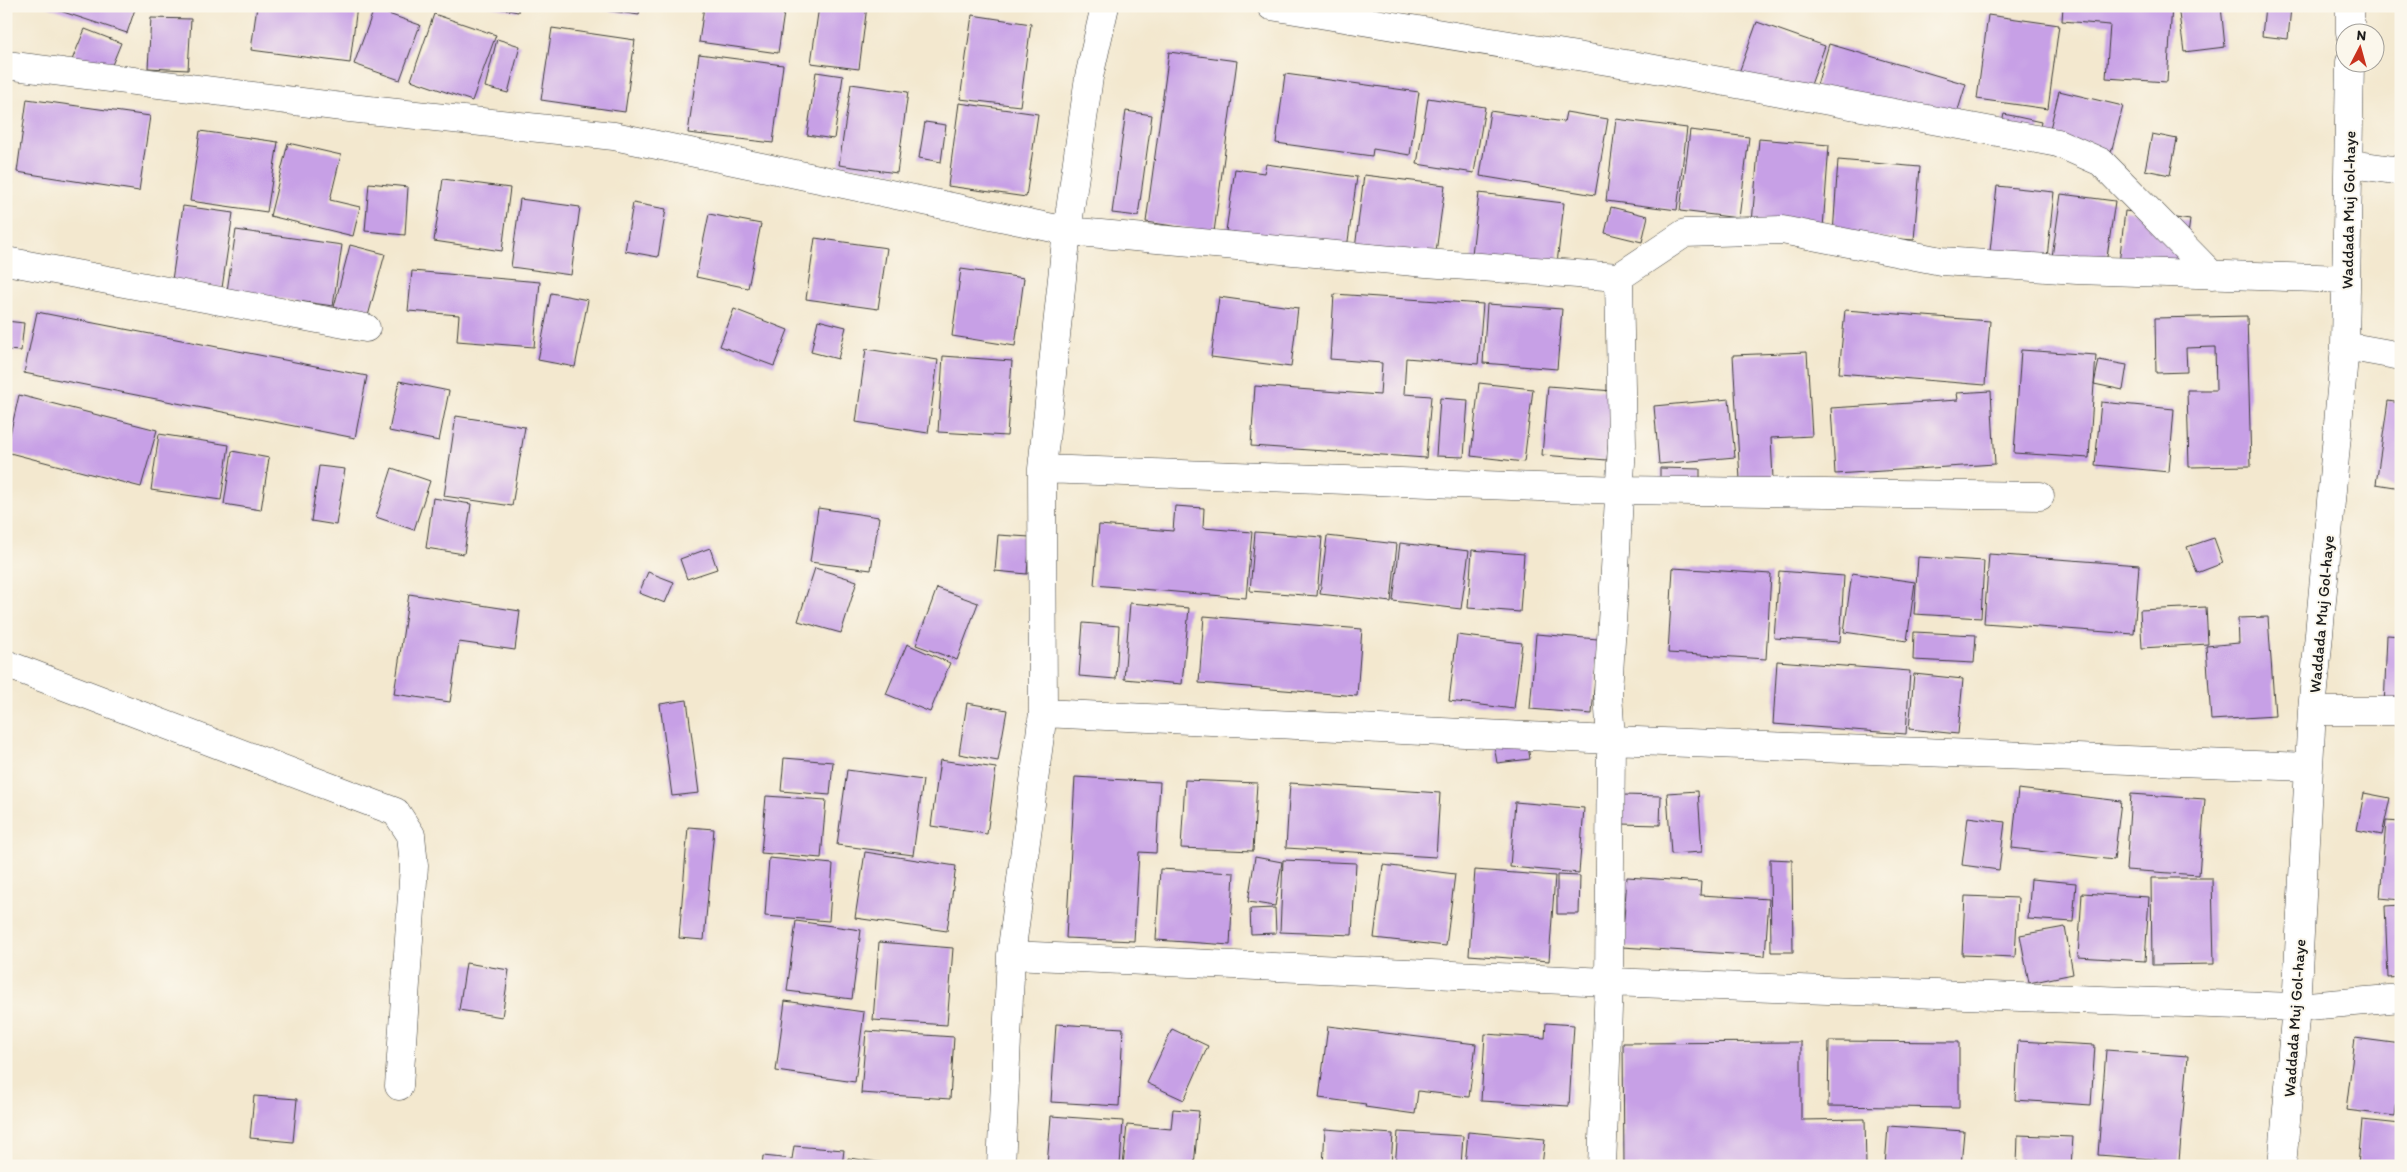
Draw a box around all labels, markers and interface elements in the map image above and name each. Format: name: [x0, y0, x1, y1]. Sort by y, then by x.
north arrow: [2334, 22, 2384, 72]
text: N: [2356, 27, 2367, 45]
street label: Waddada Muj Gol-haye: [2338, 131, 2359, 289]
street label: Waddada Muj Gol-haye: [2305, 534, 2338, 694]
street label: Waddada Muj Gol-haye: [2279, 938, 2309, 1098]

